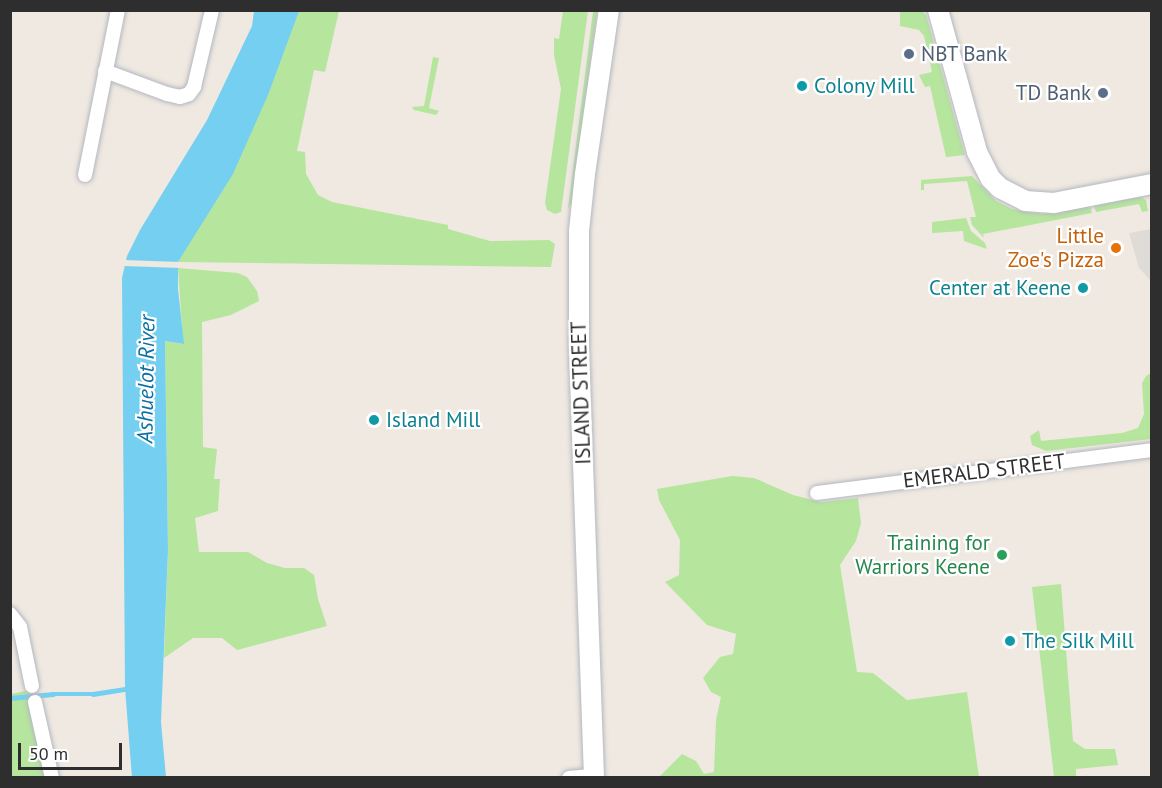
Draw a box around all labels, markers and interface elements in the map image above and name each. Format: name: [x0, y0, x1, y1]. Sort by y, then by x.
place label: NBT Bank: [921, 41, 1008, 67]
marker: NBT Bank: [902, 47, 916, 61]
place label: Colony Mill: [814, 73, 915, 99]
marker: Colony Mill: [795, 79, 809, 93]
place label: TD Bank: [1016, 80, 1091, 106]
marker: TD Bank: [1096, 86, 1110, 100]
place label: Little Zoe's Pizza: [1008, 223, 1104, 273]
marker: Little Zoe's Pizza: [1109, 241, 1123, 255]
place label: Center at Keene: [929, 275, 1071, 301]
marker: Center at Keene: [1076, 281, 1090, 295]
water label: Ashuelot River: [132, 315, 160, 443]
street label: ISLAND STREET: [566, 321, 596, 465]
place label: Island Mill: [386, 407, 480, 433]
marker: Island Mill: [367, 413, 381, 427]
street label: EMERALD STREET: [902, 449, 1066, 493]
place label: Training for Warriors Keene: [855, 530, 990, 580]
marker: Training for Warriors Keene: [995, 548, 1009, 562]
place label: The Silk Mill: [1022, 628, 1134, 654]
marker: The Silk Mill: [1003, 634, 1017, 648]
scale bar: [21, 731, 124, 769]
text: 50 m: [29, 742, 68, 765]

